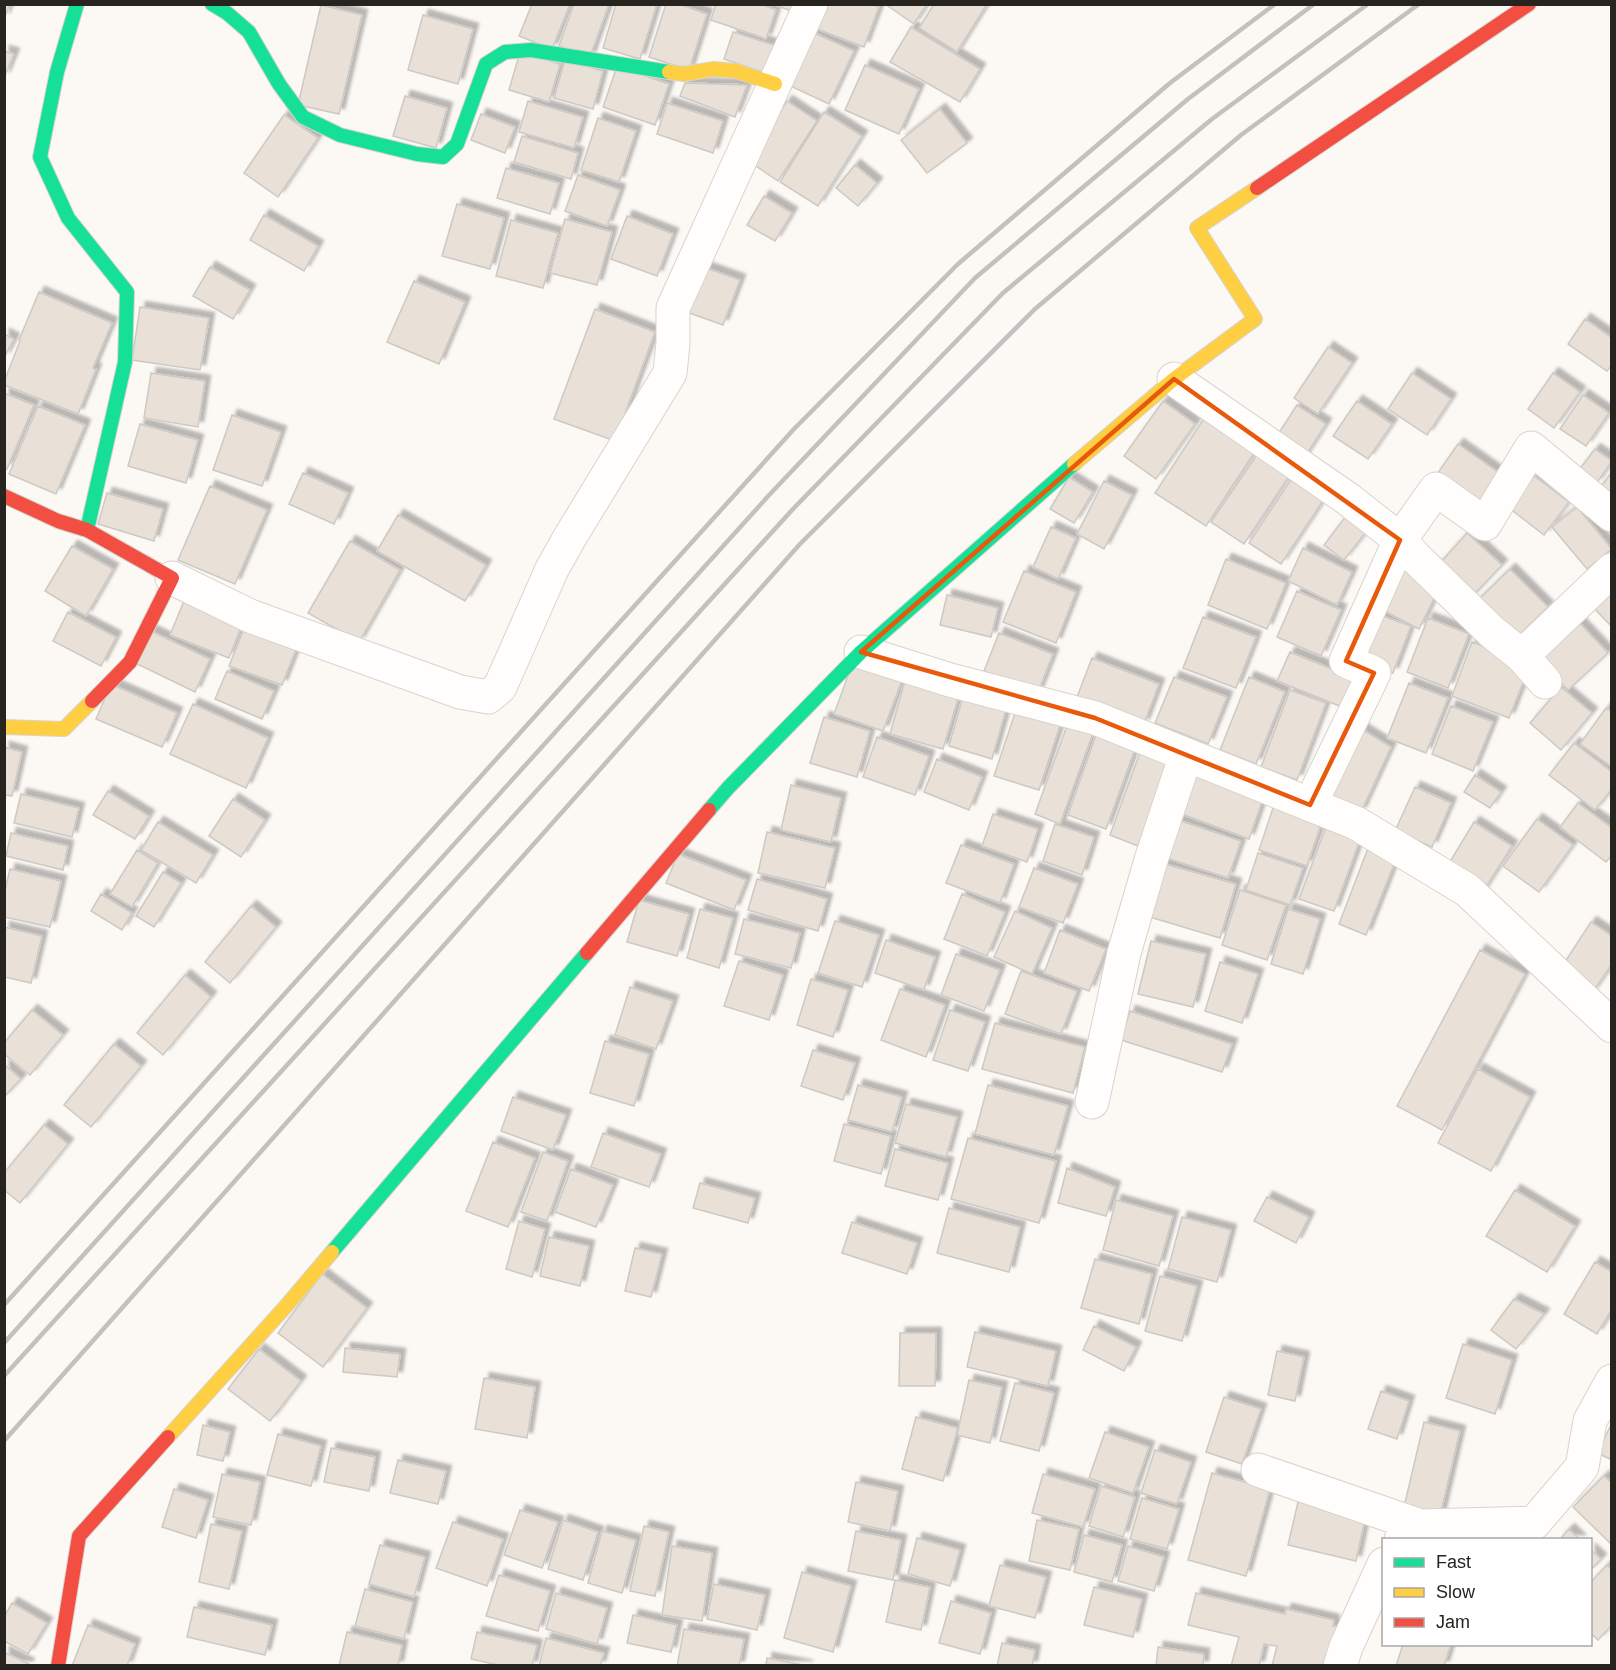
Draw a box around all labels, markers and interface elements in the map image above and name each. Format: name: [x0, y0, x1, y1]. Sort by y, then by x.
legend: [1382, 1538, 1592, 1646]
text: Fast: [1436, 1552, 1471, 1572]
text: Slow: [1436, 1582, 1476, 1602]
text: Jam: [1436, 1612, 1470, 1632]

